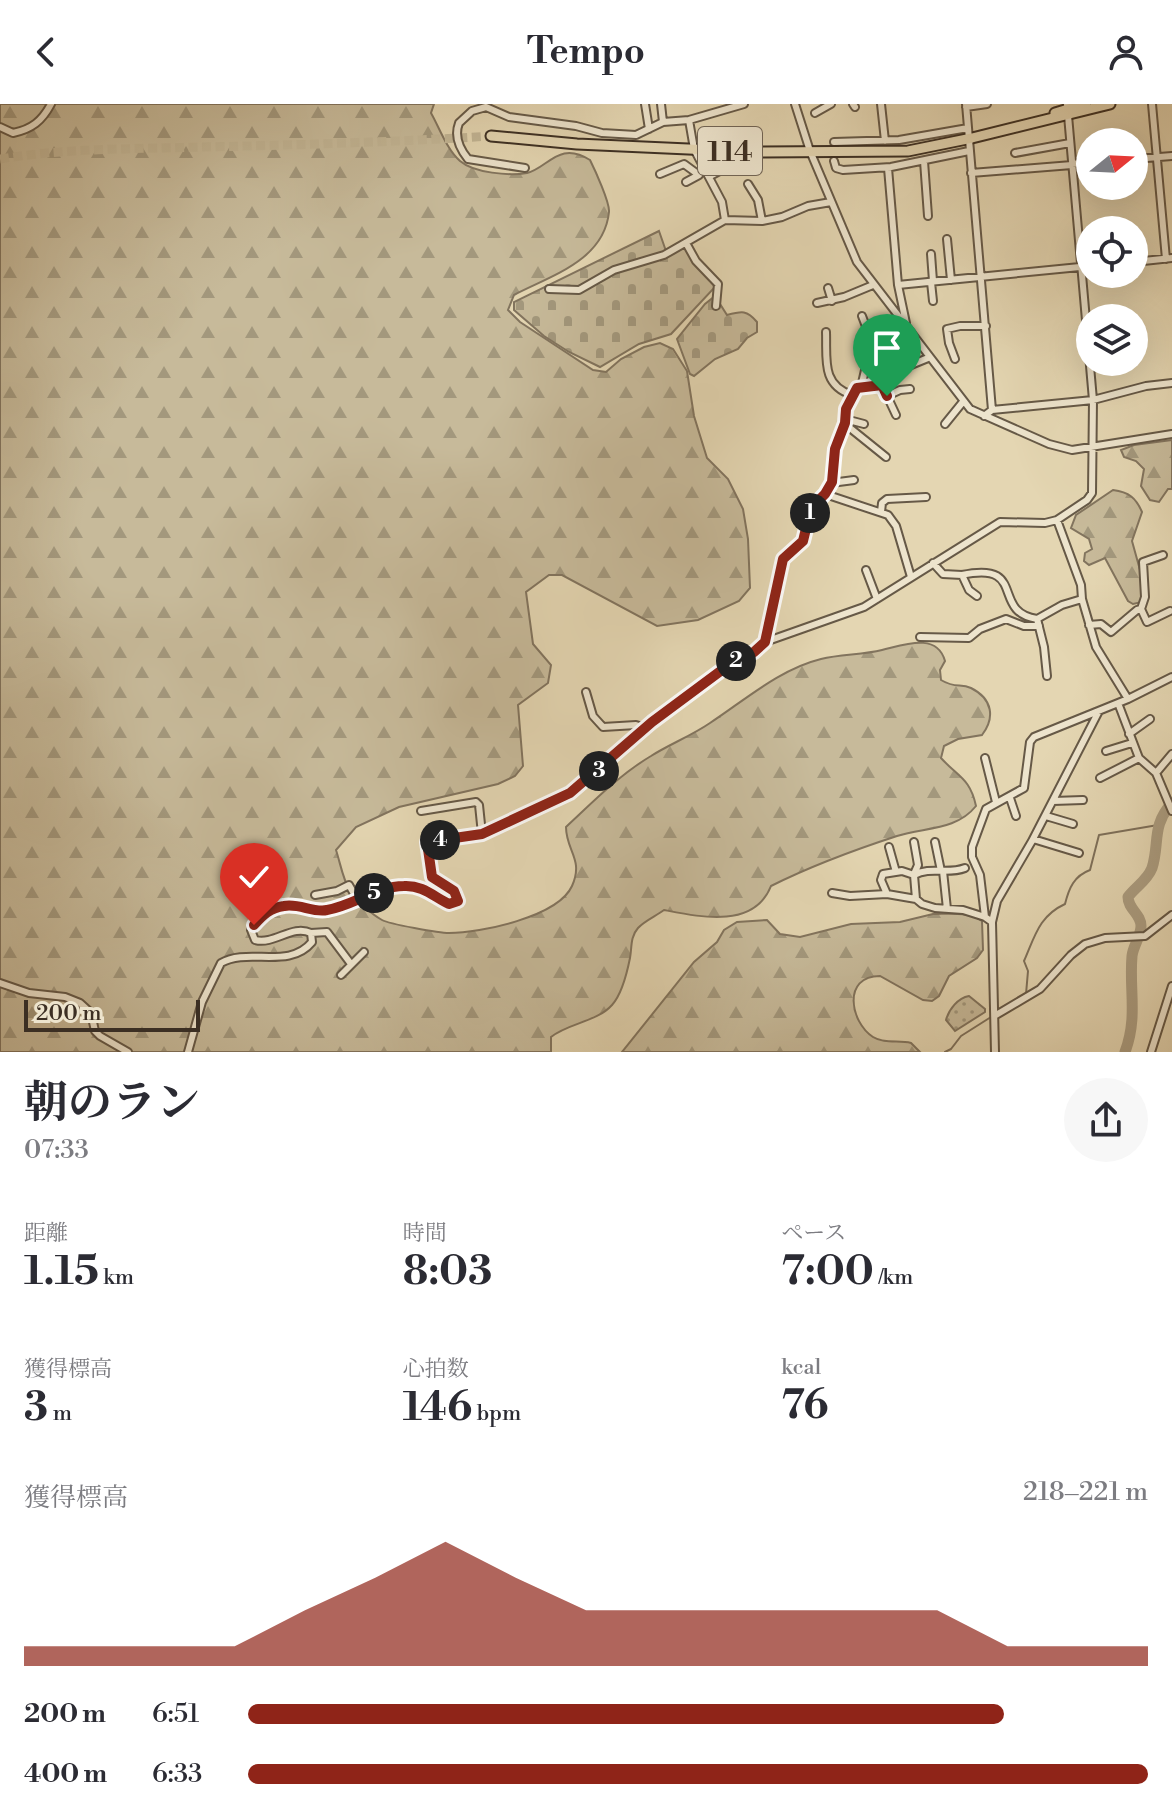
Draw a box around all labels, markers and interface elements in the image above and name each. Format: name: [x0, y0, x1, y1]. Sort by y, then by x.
icon: back: [24, 30, 68, 74]
text: Tempo: [527, 30, 645, 75]
icon: person: [1104, 30, 1148, 74]
road number: 114: [698, 127, 762, 175]
north arrow: [1076, 128, 1148, 200]
map controls: [1076, 128, 1148, 376]
button: locate: [1076, 216, 1148, 288]
button: layers: [1076, 304, 1148, 376]
pin: [853, 314, 921, 396]
icon: arrive: [865, 326, 909, 370]
pin: 1: [790, 493, 830, 533]
text: 1: [805, 499, 815, 526]
pin: 2: [716, 641, 756, 681]
text: 2: [729, 647, 743, 674]
pin: 3: [579, 751, 619, 791]
text: 3: [592, 757, 606, 784]
pin: 4: [420, 820, 460, 860]
text: 4: [433, 826, 447, 853]
pin: [220, 843, 288, 925]
icon: check: [232, 855, 276, 899]
pin: 5: [354, 873, 394, 913]
text: 5: [367, 879, 381, 906]
scale bar: [24, 996, 200, 1032]
text: 200 m: [36, 1000, 102, 1027]
text: 朝のラン: [24, 1076, 200, 1131]
button: share: [1064, 1078, 1148, 1162]
text: 07:33: [24, 1134, 89, 1166]
text: 距離: [24, 1220, 68, 1247]
text: 時間: [403, 1220, 447, 1247]
text: ペース: [781, 1220, 846, 1247]
text: 1.15: [24, 1247, 99, 1297]
text: 8:03: [403, 1247, 492, 1297]
text: 7:00: [781, 1247, 874, 1297]
text: km: [99, 1264, 134, 1291]
text: /km: [874, 1264, 913, 1291]
text: kcal: [781, 1354, 821, 1381]
text: 獲得標高: [24, 1356, 112, 1383]
text: 心拍数: [403, 1356, 469, 1383]
text: 76: [781, 1381, 828, 1431]
text: 3: [24, 1383, 48, 1433]
text: 146: [403, 1383, 472, 1433]
text: m: [48, 1400, 72, 1427]
text: bpm: [472, 1400, 521, 1427]
text: 218–221 m: [1023, 1476, 1148, 1508]
text: 獲得標高: [24, 1482, 128, 1514]
text: 200 m: [24, 1698, 106, 1730]
text: 6:51: [152, 1698, 199, 1730]
text: 400 m: [24, 1758, 107, 1790]
text: 6:33: [152, 1758, 202, 1790]

